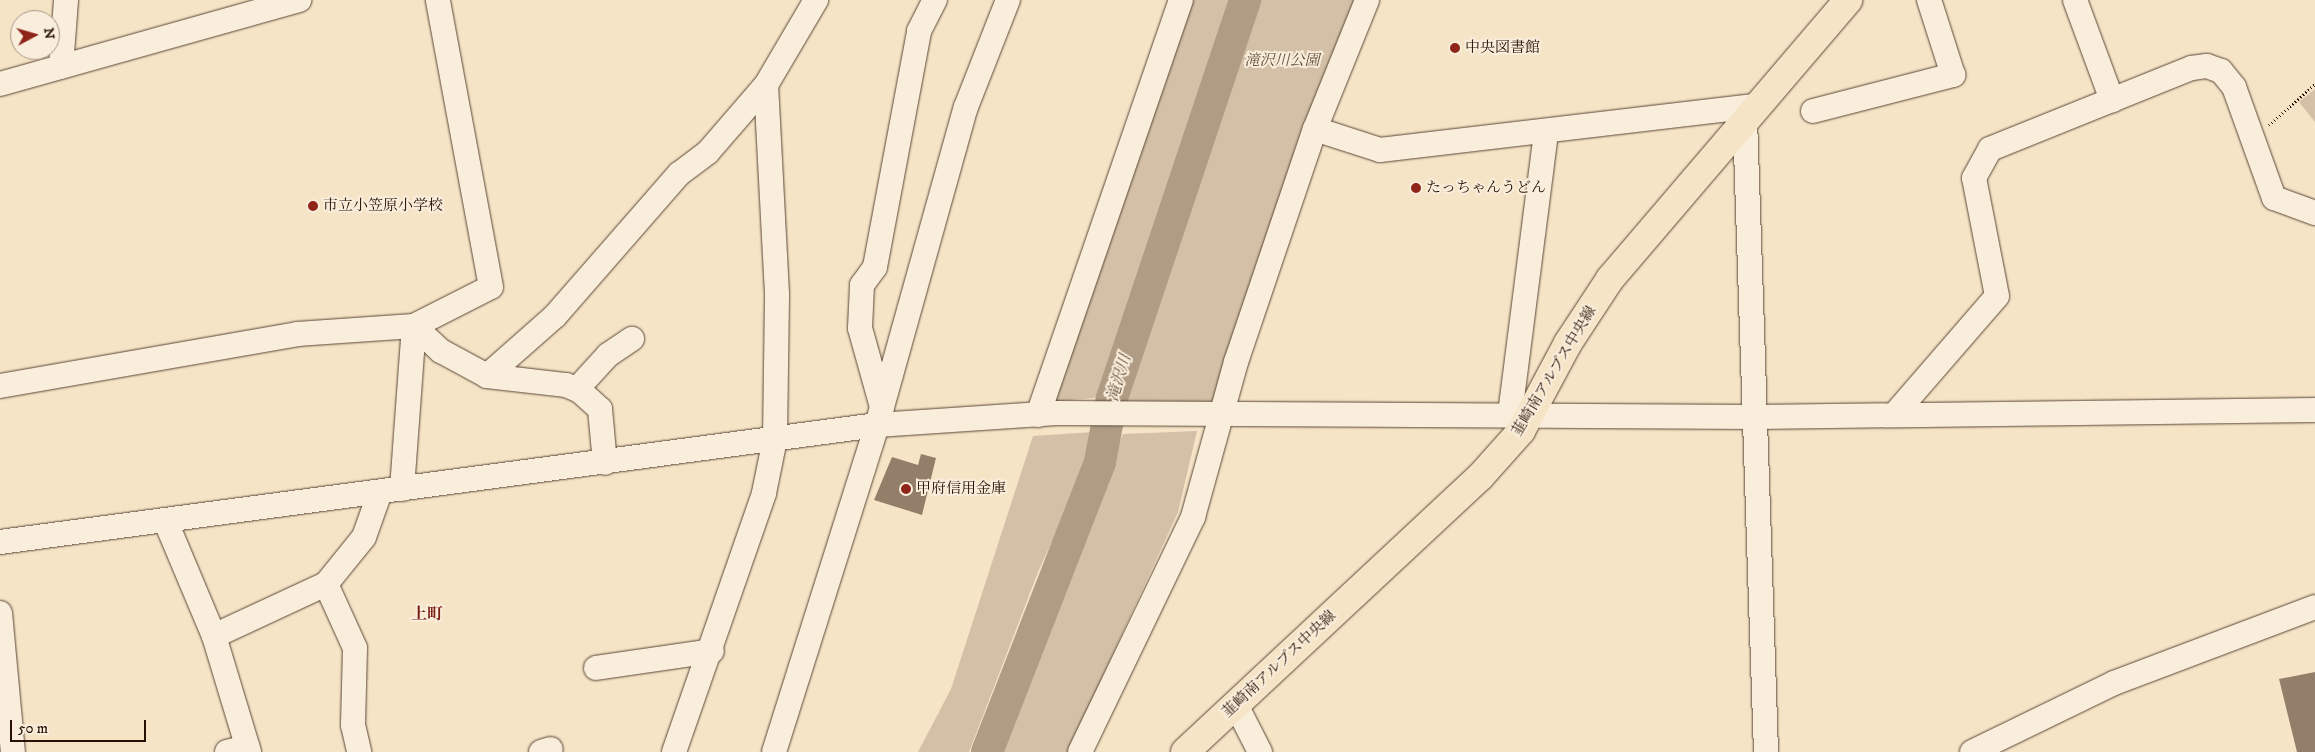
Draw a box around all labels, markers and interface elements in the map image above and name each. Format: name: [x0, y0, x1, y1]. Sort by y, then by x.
north arrow: [10, 10, 60, 60]
text: N: [39, 27, 58, 40]
place label: 中央図書館: [1465, 39, 1540, 57]
marker: 中央図書館: [1449, 42, 1461, 54]
park label: 滝沢川公園: [1245, 52, 1319, 70]
place label: たっちゃんうどん: [1426, 179, 1546, 197]
marker: たっちゃんうどん: [1410, 182, 1422, 194]
place label: 市立小笠原小学校: [323, 197, 443, 215]
marker: 市立小笠原小学校: [307, 200, 319, 212]
street label: 韮崎南アルプス中央線: [1508, 302, 1600, 440]
water label: 滝沢川: [1103, 352, 1135, 404]
place label: 甲府信用金庫: [916, 480, 1006, 498]
marker: 甲府信用金庫: [900, 483, 912, 495]
district label: 上町: [411, 604, 443, 624]
street label: 韮崎南アルプス中央線: [1218, 606, 1340, 722]
scale bar: [12, 710, 149, 742]
text: 50 m: [18, 719, 48, 738]

